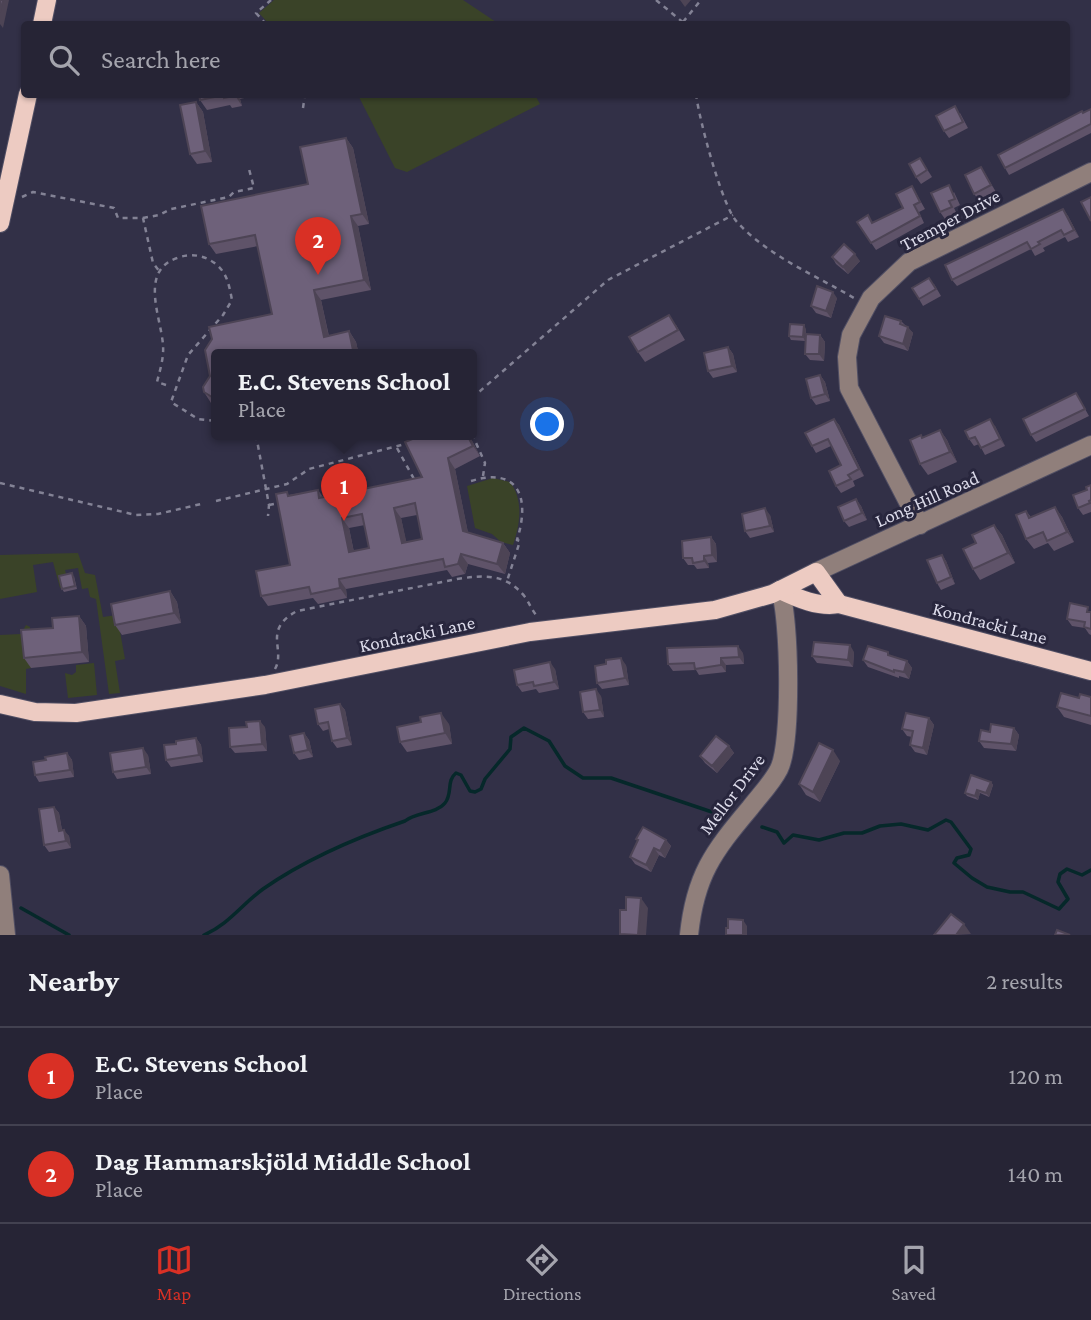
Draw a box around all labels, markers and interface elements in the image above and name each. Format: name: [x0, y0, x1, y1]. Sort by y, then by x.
search box: [21, 21, 1070, 98]
icon: search: [45, 41, 83, 79]
text: Search here: [101, 45, 220, 74]
street label: Tremper Drive: [896, 185, 1004, 255]
pin: 2: [295, 217, 341, 275]
popup: [211, 349, 477, 440]
text: E.C. Stevens School: [238, 367, 450, 396]
text: Place: [238, 396, 286, 422]
your location: [530, 407, 564, 441]
pin: 1: [321, 463, 367, 521]
street label: Long Hill Road: [872, 467, 982, 531]
street label: Kondracki Lane: [930, 598, 1050, 648]
street label: Kondracki Lane: [357, 611, 477, 657]
street label: Mellor Drive: [695, 750, 769, 838]
text: Nearby: [28, 964, 119, 997]
text: 2 results: [986, 968, 1063, 994]
text: E.C. Stevens School: [95, 1049, 308, 1078]
text: 1: [47, 1063, 55, 1089]
text: 120 m: [1009, 1063, 1063, 1089]
text: Place: [95, 1078, 143, 1104]
text: Dag Hammarskjöld Middle School: [95, 1147, 471, 1176]
text: 2: [45, 1161, 57, 1187]
text: 140 m: [1008, 1161, 1063, 1187]
text: Place: [95, 1176, 143, 1202]
tab: Map: [155, 1241, 193, 1304]
tab: Directions: [503, 1241, 582, 1304]
tab: Saved: [891, 1241, 936, 1304]

